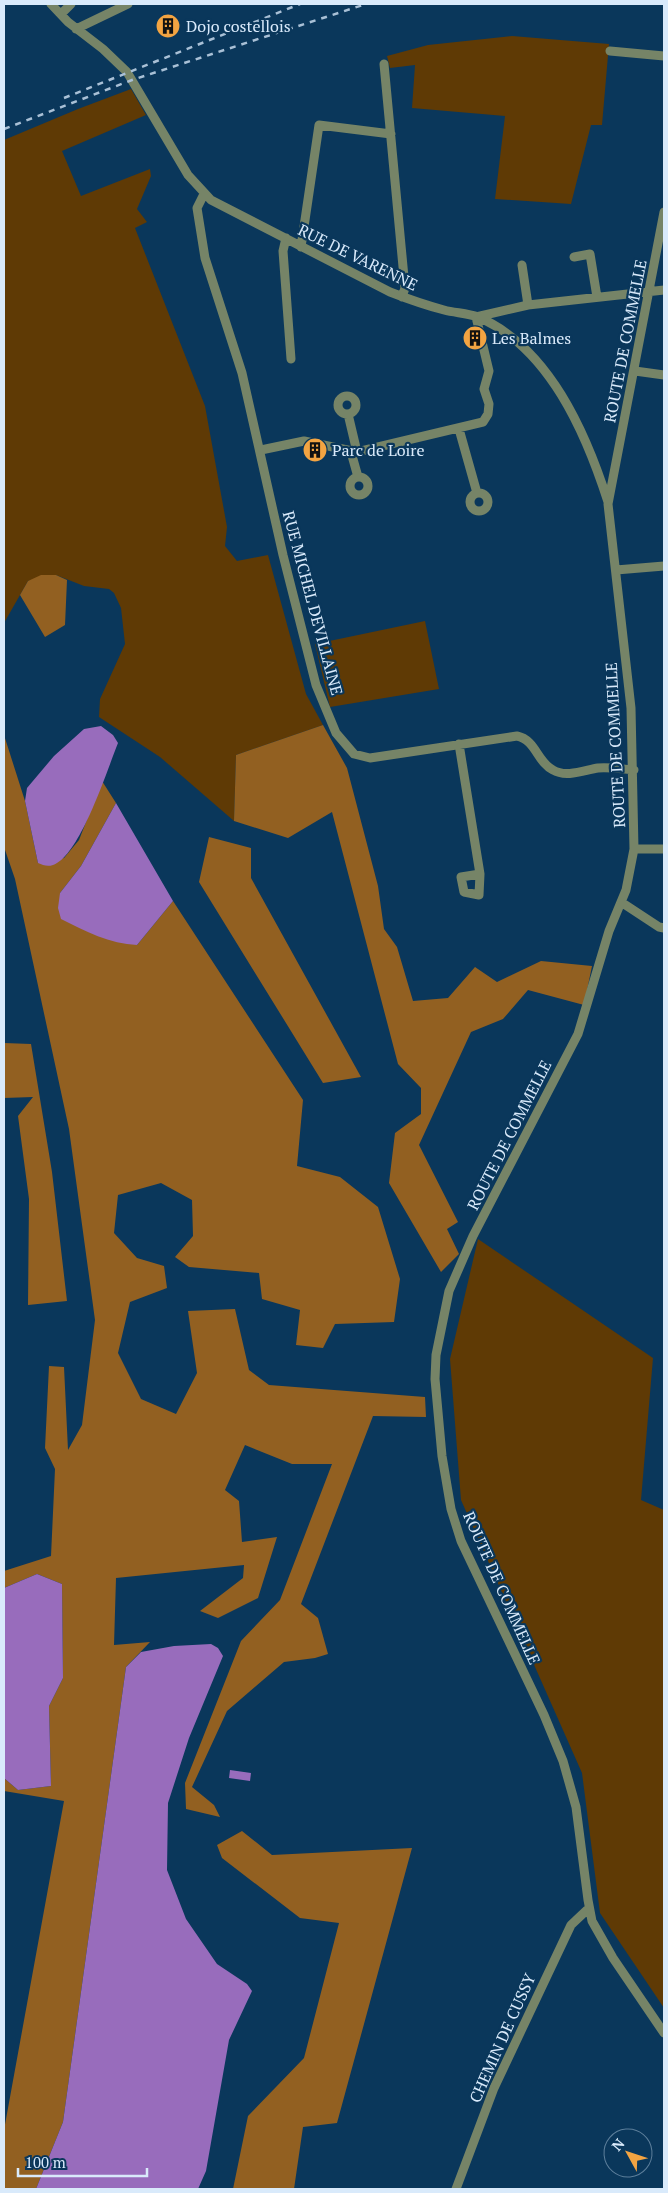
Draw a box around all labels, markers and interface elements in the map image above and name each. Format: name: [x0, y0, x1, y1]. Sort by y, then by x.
building icon: Dojo costellois: [155, 13, 181, 39]
place label: Dojo costellois: [186, 15, 291, 37]
street label: RUE DE VARENNE: [294, 218, 422, 296]
street label: ROUTE DE COMMELLE: [598, 258, 652, 424]
building icon: Les Balmes: [462, 325, 488, 351]
place label: Les Balmes: [492, 327, 571, 349]
building icon: Parc de Loire: [302, 437, 328, 463]
place label: Parc de Loire: [332, 439, 425, 461]
street label: RUE MICHEL DEVILLAINE: [278, 508, 348, 698]
street label: ROUTE DE COMMELLE: [600, 662, 630, 828]
street label: ROUTE DE COMMELLE: [462, 1056, 556, 1214]
street label: ROUTE DE COMMELLE: [458, 1508, 546, 1668]
street label: CHEMIN DE CUSSY: [464, 1969, 541, 2106]
north arrow: [603, 2128, 653, 2178]
text: N: [607, 2134, 629, 2154]
scale bar: [18, 2146, 146, 2178]
text: 100 m: [25, 2152, 66, 2172]

